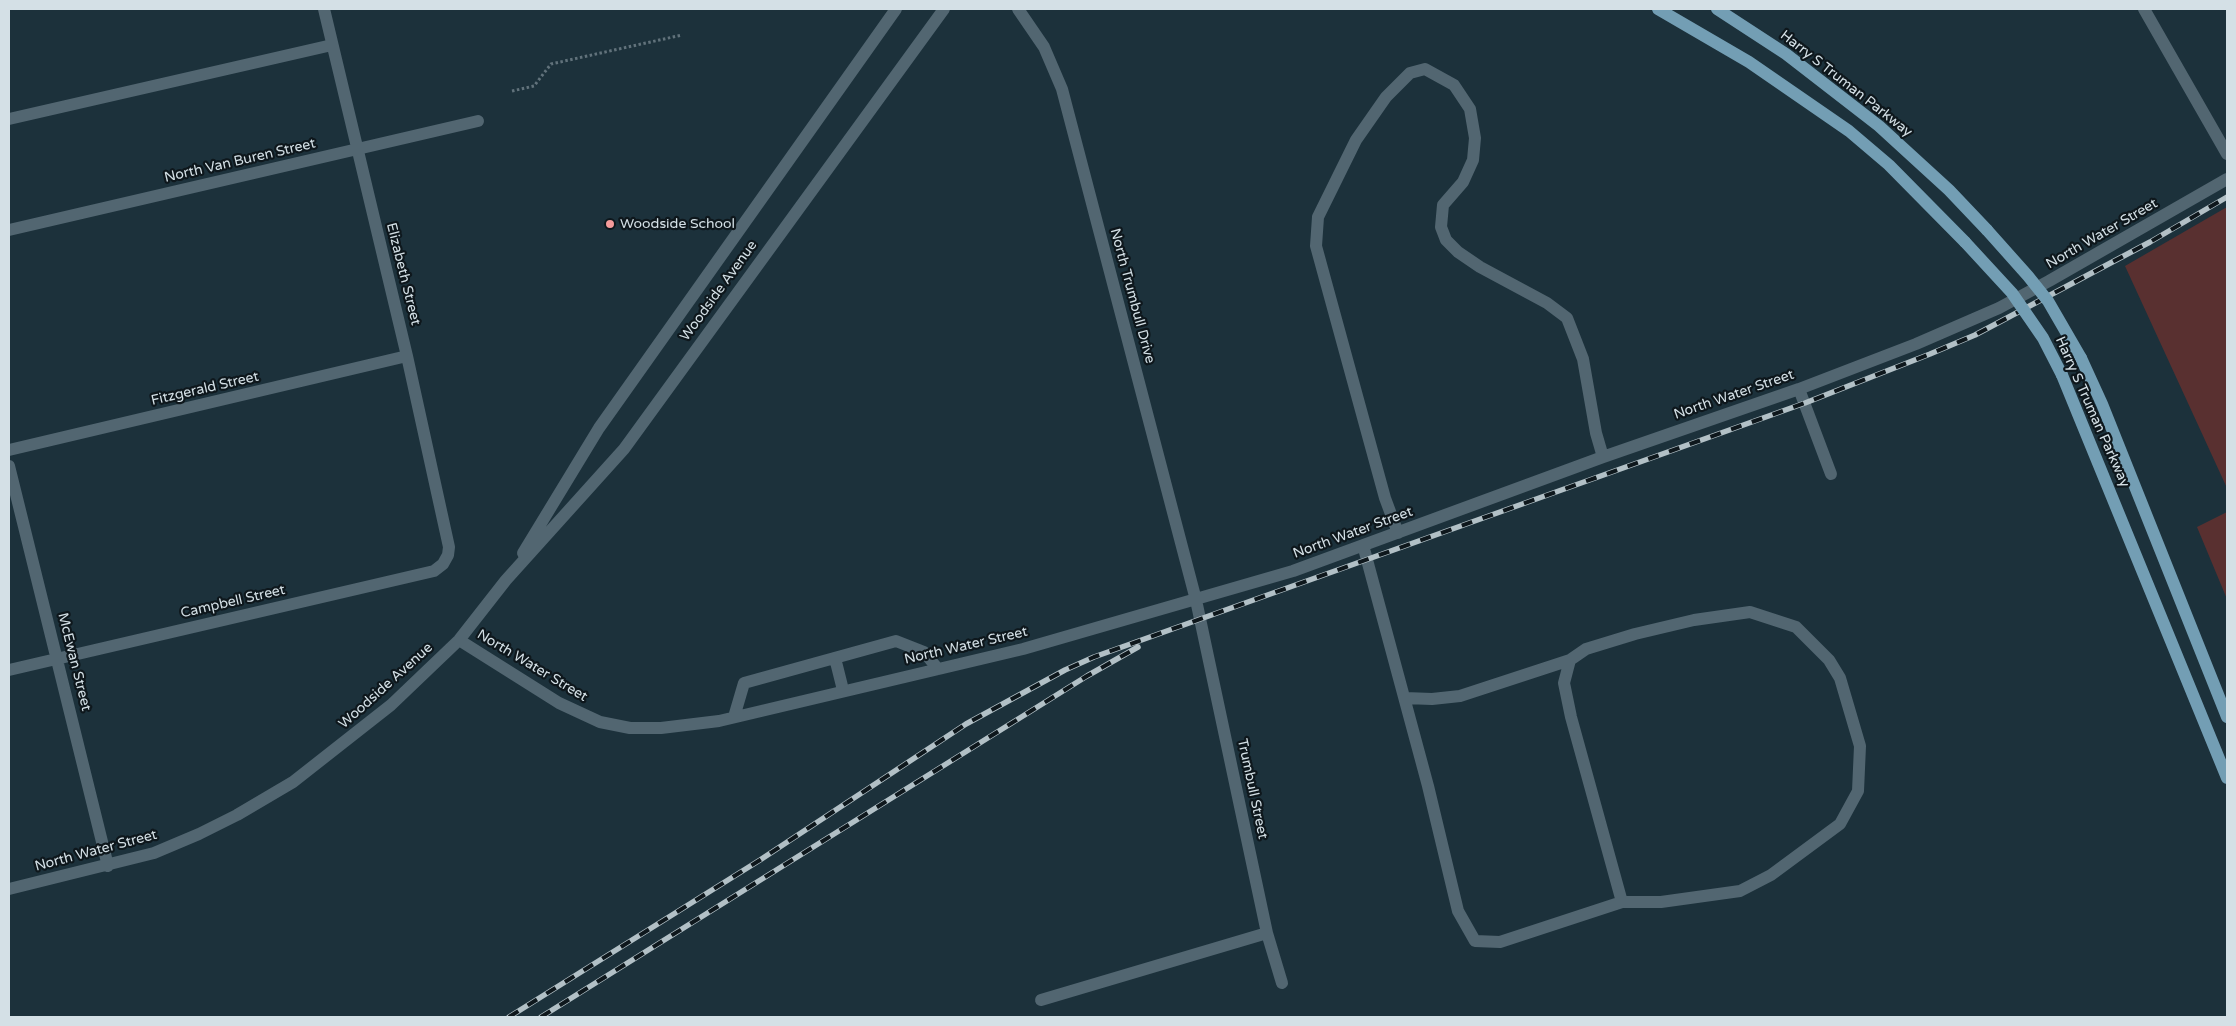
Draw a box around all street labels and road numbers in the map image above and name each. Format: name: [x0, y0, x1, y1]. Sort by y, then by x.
street label: Harry S Truman Parkway: [1777, 27, 1915, 141]
street label: North Van Buren Street: [163, 135, 317, 187]
street label: North Water Street: [2043, 195, 2161, 273]
street label: Elizabeth Street: [382, 221, 424, 327]
street label: North Trumbull Drive: [1106, 227, 1158, 365]
street label: Woodside Avenue: [677, 237, 761, 345]
street label: Harry S Truman Parkway: [2051, 334, 2133, 490]
street label: North Water Street: [1672, 367, 1796, 423]
street label: Fitzgerald Street: [149, 368, 261, 410]
street label: North Water Street: [1291, 504, 1415, 562]
street label: Campbell Street: [179, 582, 287, 622]
street label: McEwan Street: [54, 611, 94, 713]
street label: North Water Street: [903, 624, 1029, 668]
street label: North Water Street: [474, 626, 590, 706]
street label: Woodside Avenue: [336, 640, 436, 732]
street label: Trumbull Street: [1233, 737, 1271, 841]
street label: North Water Street: [33, 827, 159, 875]

